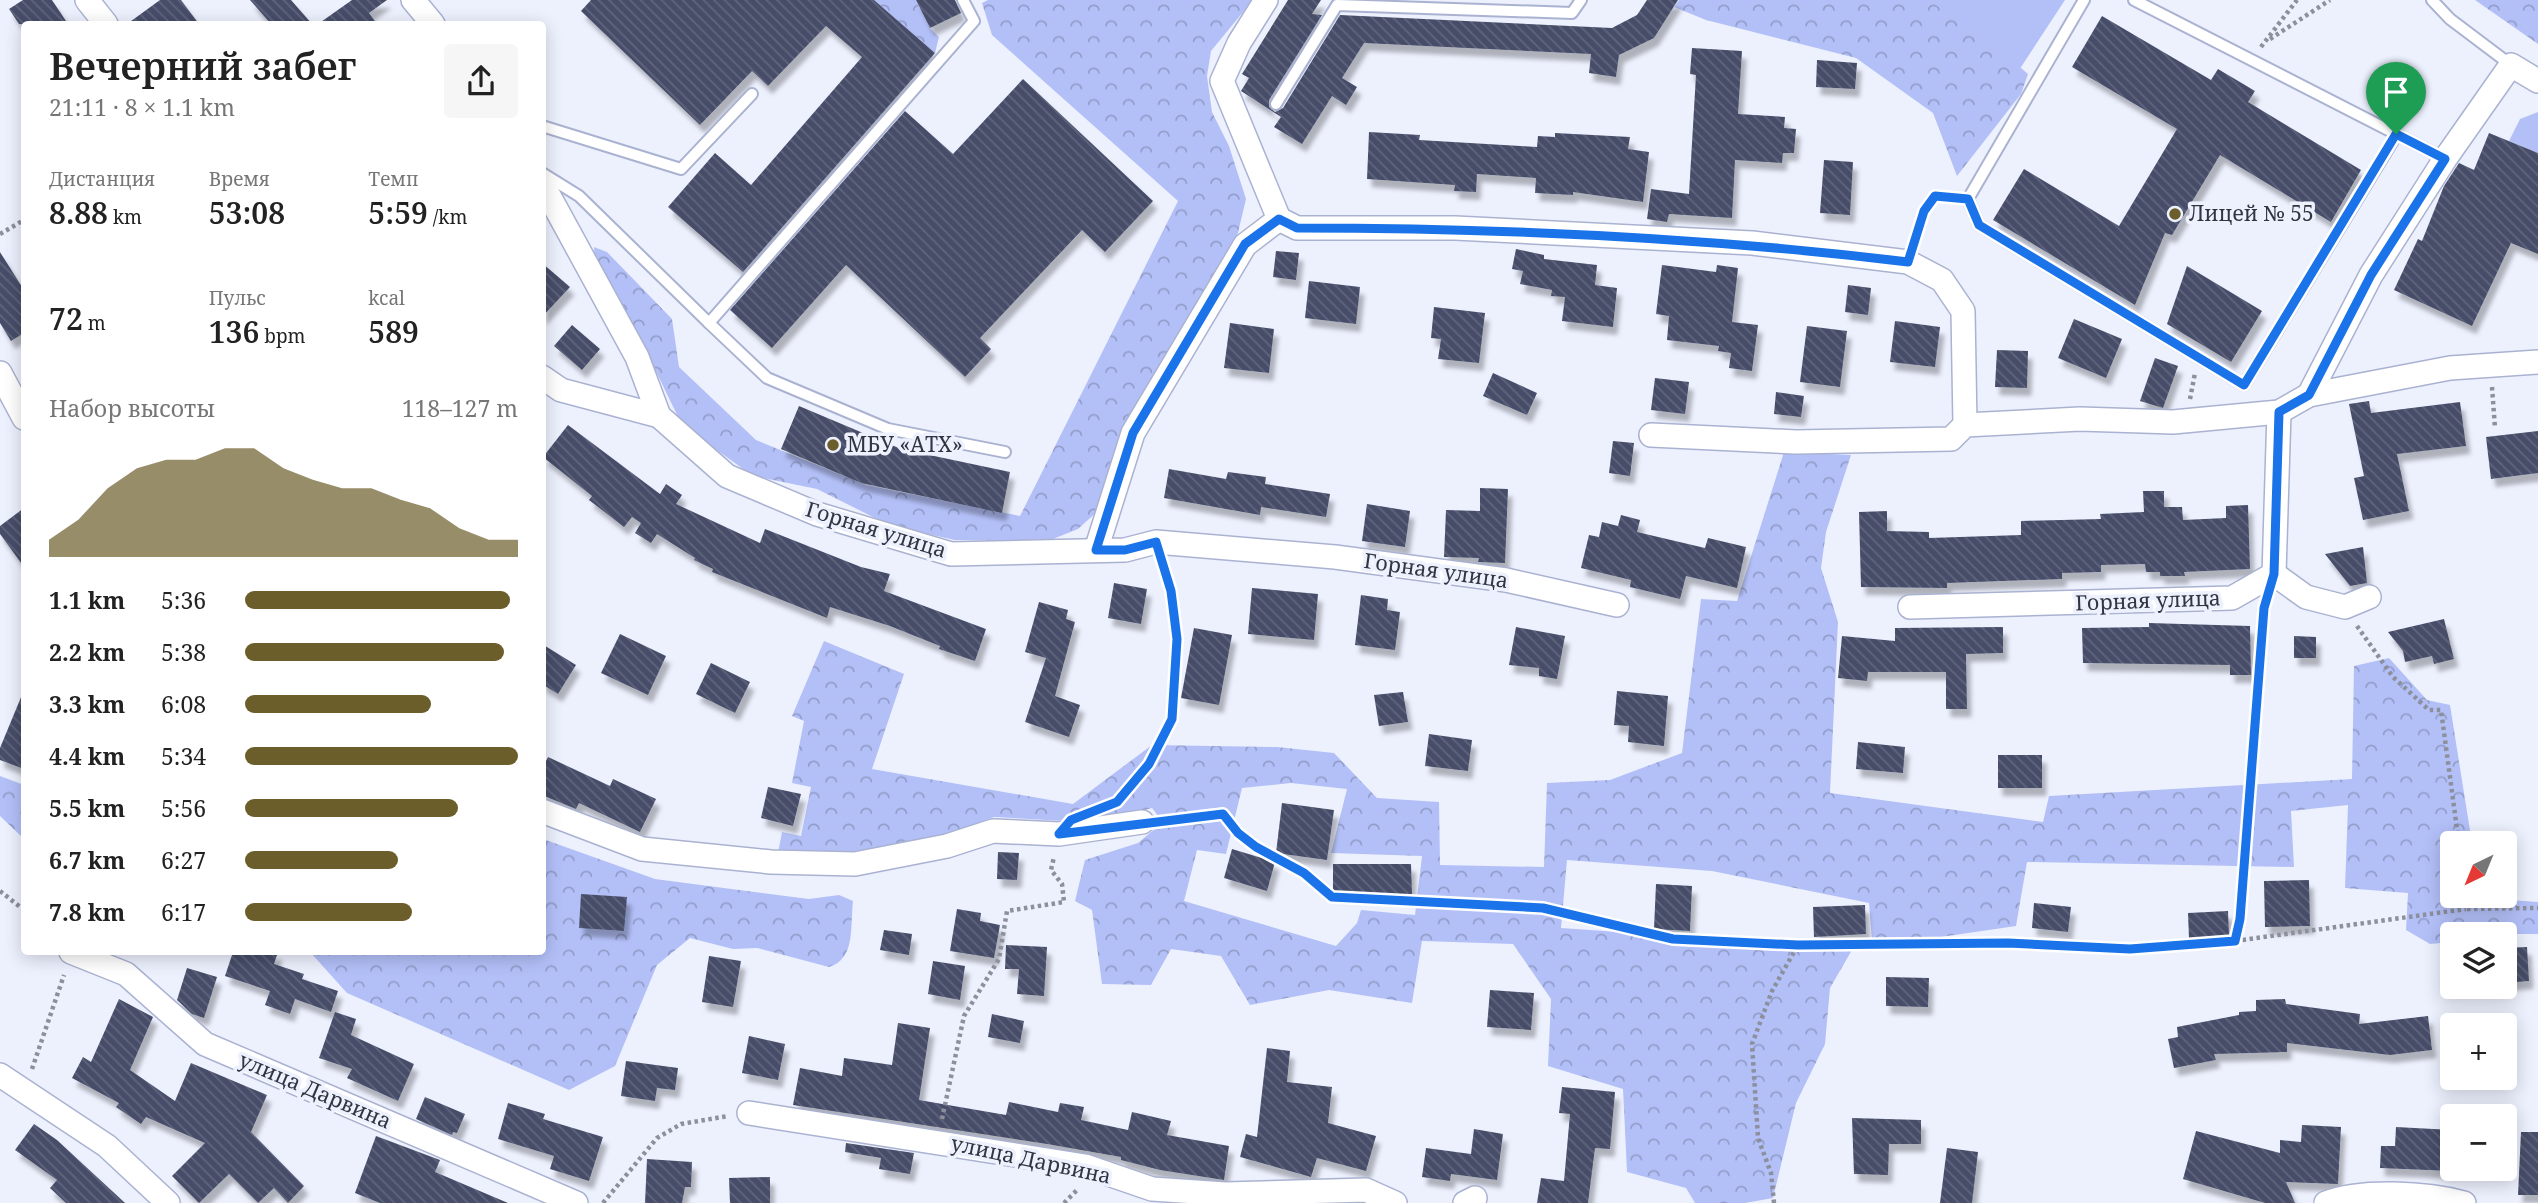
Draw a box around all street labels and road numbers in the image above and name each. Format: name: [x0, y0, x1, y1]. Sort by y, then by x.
street label: Горная улица: [803, 494, 950, 564]
street label: Горная улица: [1362, 546, 1510, 594]
street label: Горная улица: [2075, 583, 2221, 617]
street label: улица Дарвина: [235, 1045, 396, 1135]
street label: улица Дарвина: [949, 1128, 1114, 1190]

